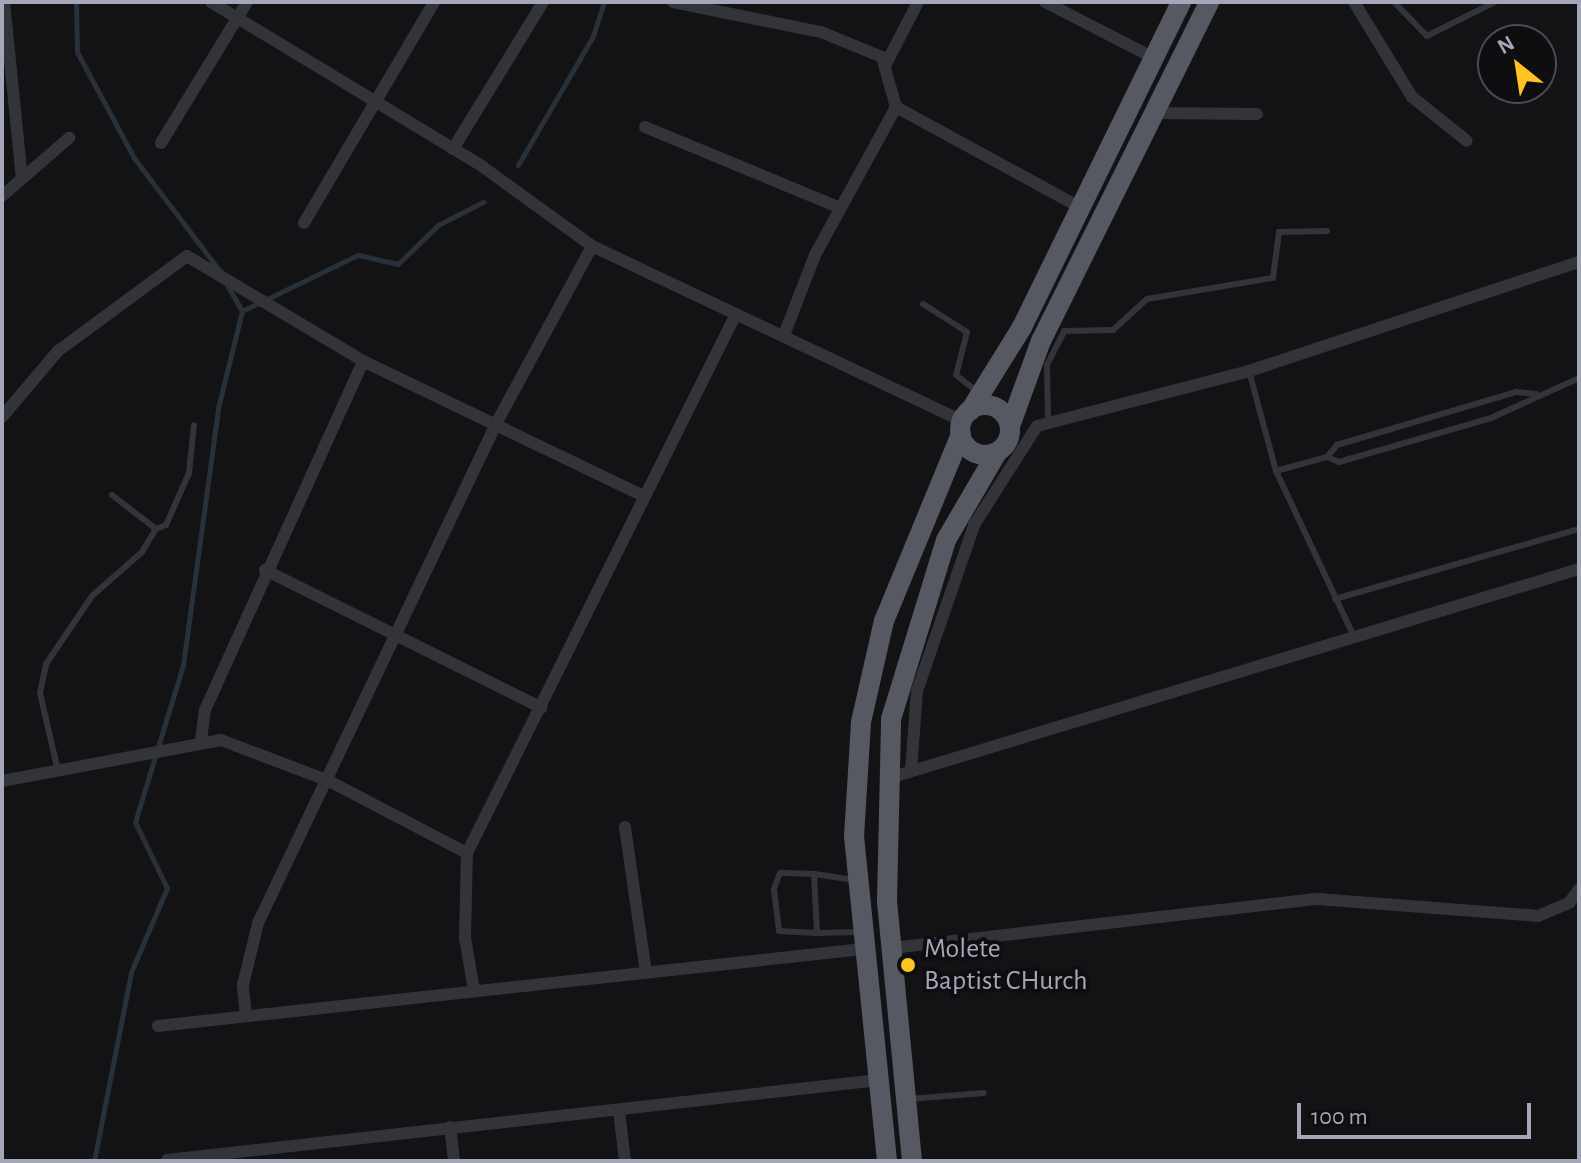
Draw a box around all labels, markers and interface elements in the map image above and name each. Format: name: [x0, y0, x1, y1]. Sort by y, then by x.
north arrow: [1477, 24, 1557, 104]
text: N: [1494, 32, 1518, 58]
place label: Molete Baptist CHurch: [924, 932, 1088, 998]
marker: Molete Baptist CHurch: [899, 956, 917, 974]
scale bar: [1301, 1087, 1535, 1137]
text: 100 m: [1311, 1105, 1368, 1129]

